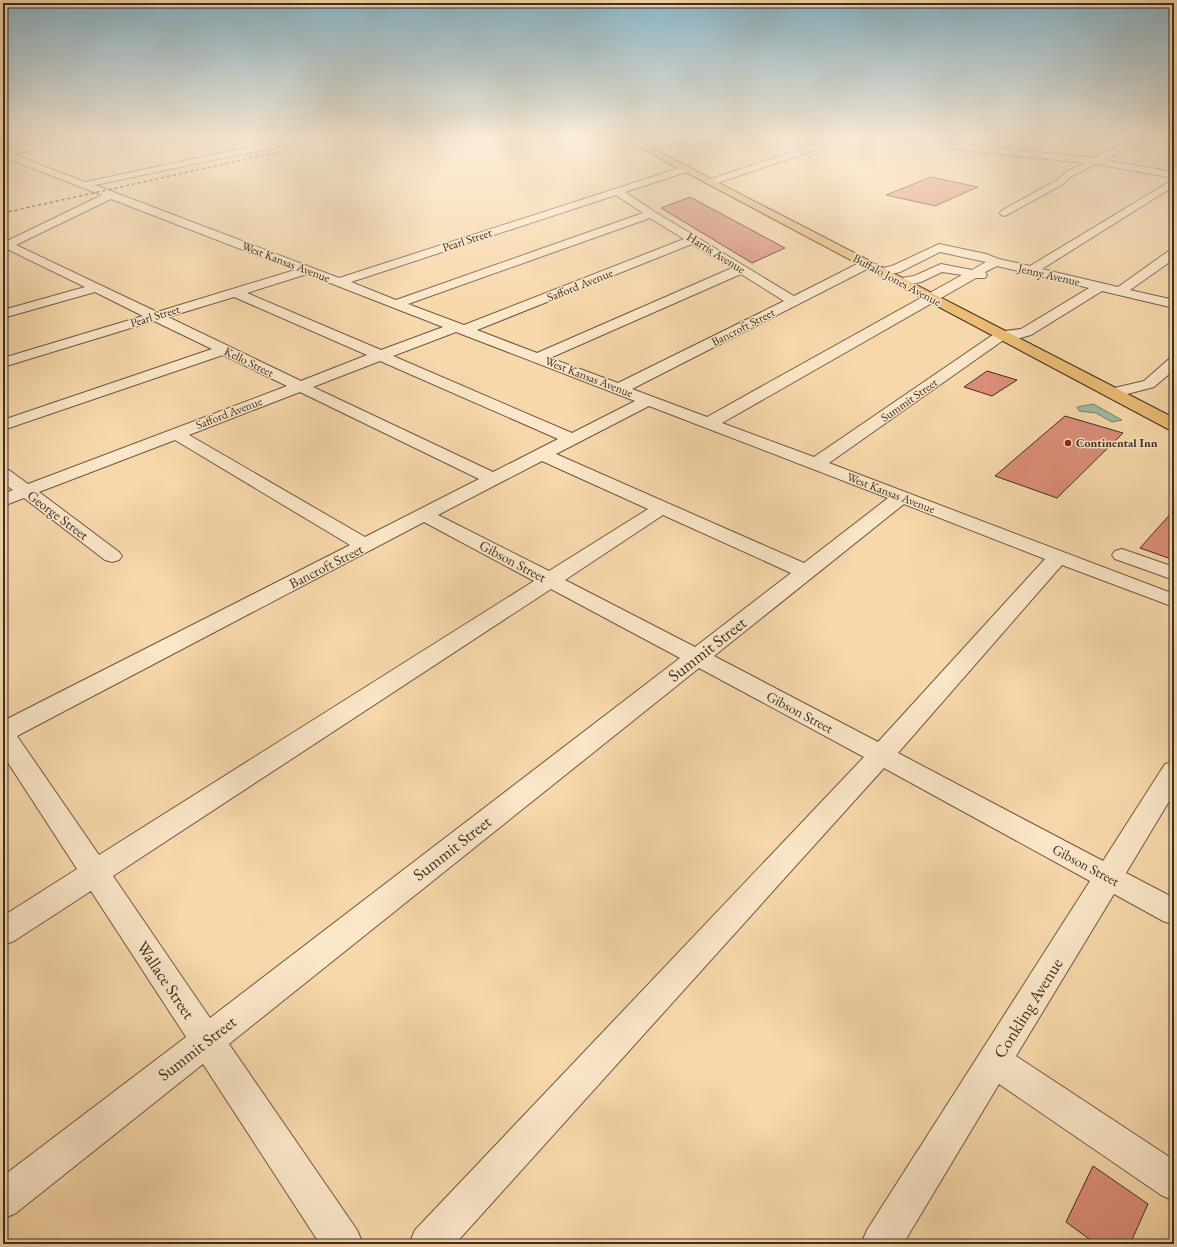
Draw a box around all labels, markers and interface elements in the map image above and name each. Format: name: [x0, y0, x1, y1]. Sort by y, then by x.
street label: Pearl Street: [440, 224, 494, 256]
street label: Harris Avenue: [684, 229, 749, 277]
street label: West Kansas Avenue: [240, 238, 333, 286]
street label: Buffalo Jones Avenue: [850, 250, 944, 310]
street label: Jenny Avenue: [1016, 260, 1082, 290]
street label: Safford Avenue: [545, 264, 616, 305]
street label: Pearl Street: [128, 301, 182, 331]
street label: Bancroft Street: [709, 304, 778, 350]
street label: Kello Street: [222, 343, 277, 381]
street label: West Kansas Avenue: [543, 353, 636, 401]
street label: Summit Street: [877, 374, 941, 425]
street label: Safford Avenue: [194, 393, 265, 433]
place label: Continental Inn: [1076, 435, 1158, 451]
marker: Continental Inn: [1063, 438, 1073, 448]
street label: West Kansas Avenue: [845, 469, 938, 517]
street label: George Street: [24, 486, 93, 544]
street label: Gibson Street: [476, 536, 550, 586]
street label: Bancroft Street: [286, 539, 367, 592]
street label: Summit Street: [663, 611, 751, 686]
street label: Gibson Street: [763, 687, 837, 737]
street label: Summit Street: [408, 810, 496, 885]
street label: Gibson Street: [1049, 840, 1123, 890]
street label: Wallace Street: [132, 937, 201, 1024]
street label: Conkling Avenue: [988, 953, 1068, 1062]
street label: Summit Street: [153, 1010, 241, 1085]

